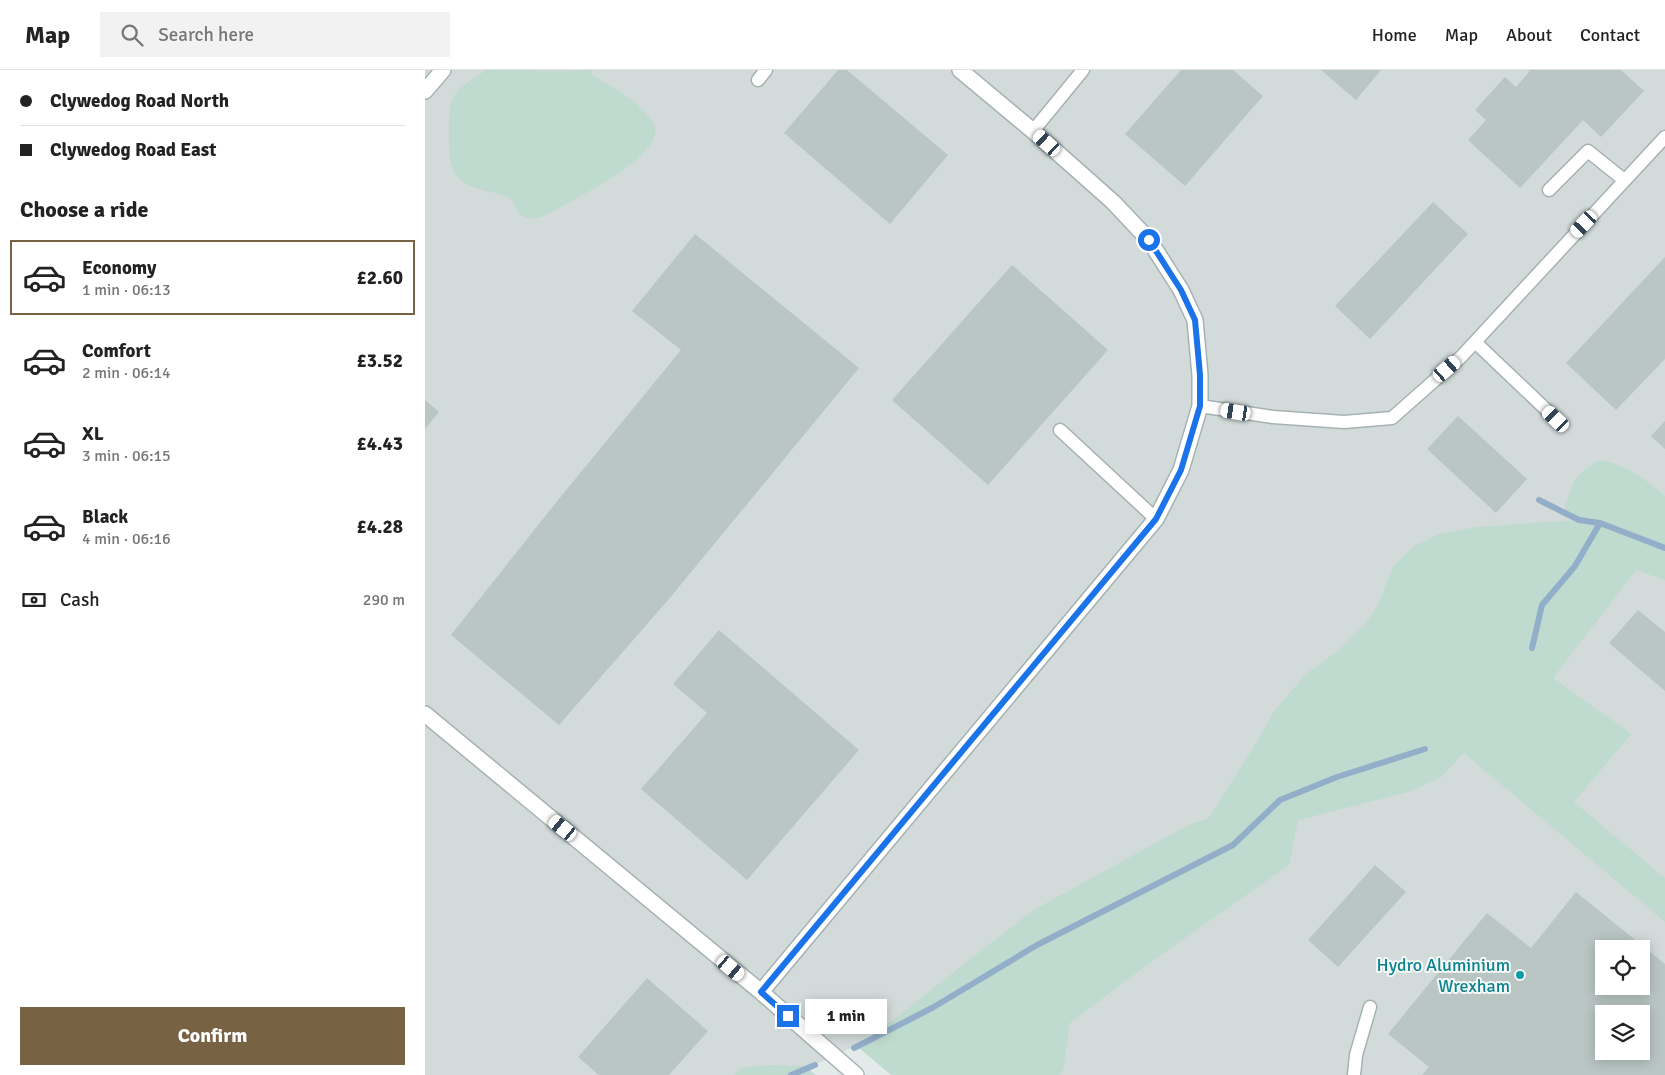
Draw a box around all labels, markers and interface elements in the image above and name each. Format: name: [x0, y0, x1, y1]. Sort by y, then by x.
search box: [100, 12, 450, 57]
text: Map: [25, 20, 70, 50]
icon: search: [118, 21, 146, 49]
text: Search here: [158, 23, 254, 47]
text: Home: [1372, 24, 1417, 46]
text: Map: [1445, 24, 1478, 46]
text: About: [1506, 24, 1552, 46]
text: Contact: [1580, 24, 1640, 46]
text: Clywedog Road North: [50, 89, 229, 113]
car: [1030, 127, 1063, 159]
text: Clywedog Road East: [50, 138, 216, 162]
text: Choose a ride: [20, 196, 148, 223]
car: [1568, 208, 1599, 240]
route start: [1138, 229, 1160, 251]
icon: car: [22, 255, 67, 300]
text: Economy: [82, 256, 156, 280]
text: £2.60: [357, 266, 403, 290]
text: 1 min · 06:13: [82, 280, 171, 300]
icon: car: [22, 338, 67, 383]
text: Comfort: [82, 339, 151, 363]
text: £3.52: [357, 349, 403, 373]
car: [1430, 353, 1463, 385]
text: 2 min · 06:14: [82, 363, 171, 383]
car: [1220, 402, 1251, 422]
car: [1540, 403, 1572, 435]
icon: car: [22, 421, 67, 466]
text: XL: [82, 422, 104, 446]
text: £4.43: [357, 432, 403, 456]
text: 3 min · 06:15: [82, 446, 171, 466]
icon: car: [22, 504, 67, 549]
text: Black: [82, 505, 128, 529]
text: £4.28: [357, 515, 403, 539]
text: 4 min · 06:16: [82, 529, 171, 549]
icon: cash: [20, 586, 48, 614]
text: Cash: [60, 588, 100, 612]
text: 290 m: [363, 590, 405, 610]
car: [546, 813, 579, 843]
map controls: [1595, 940, 1650, 1060]
button: locate: [1595, 940, 1650, 995]
car: [714, 953, 747, 983]
place label: Hydro Aluminium Wrexham: [1377, 954, 1510, 997]
marker: Hydro Aluminium Wrexham: [1514, 969, 1526, 981]
callout: 1 min: [805, 998, 888, 1034]
route end: [777, 1005, 799, 1027]
button: layers: [1595, 1005, 1650, 1060]
text: 1 min: [827, 1006, 865, 1026]
button: Confirm: [20, 1007, 405, 1065]

